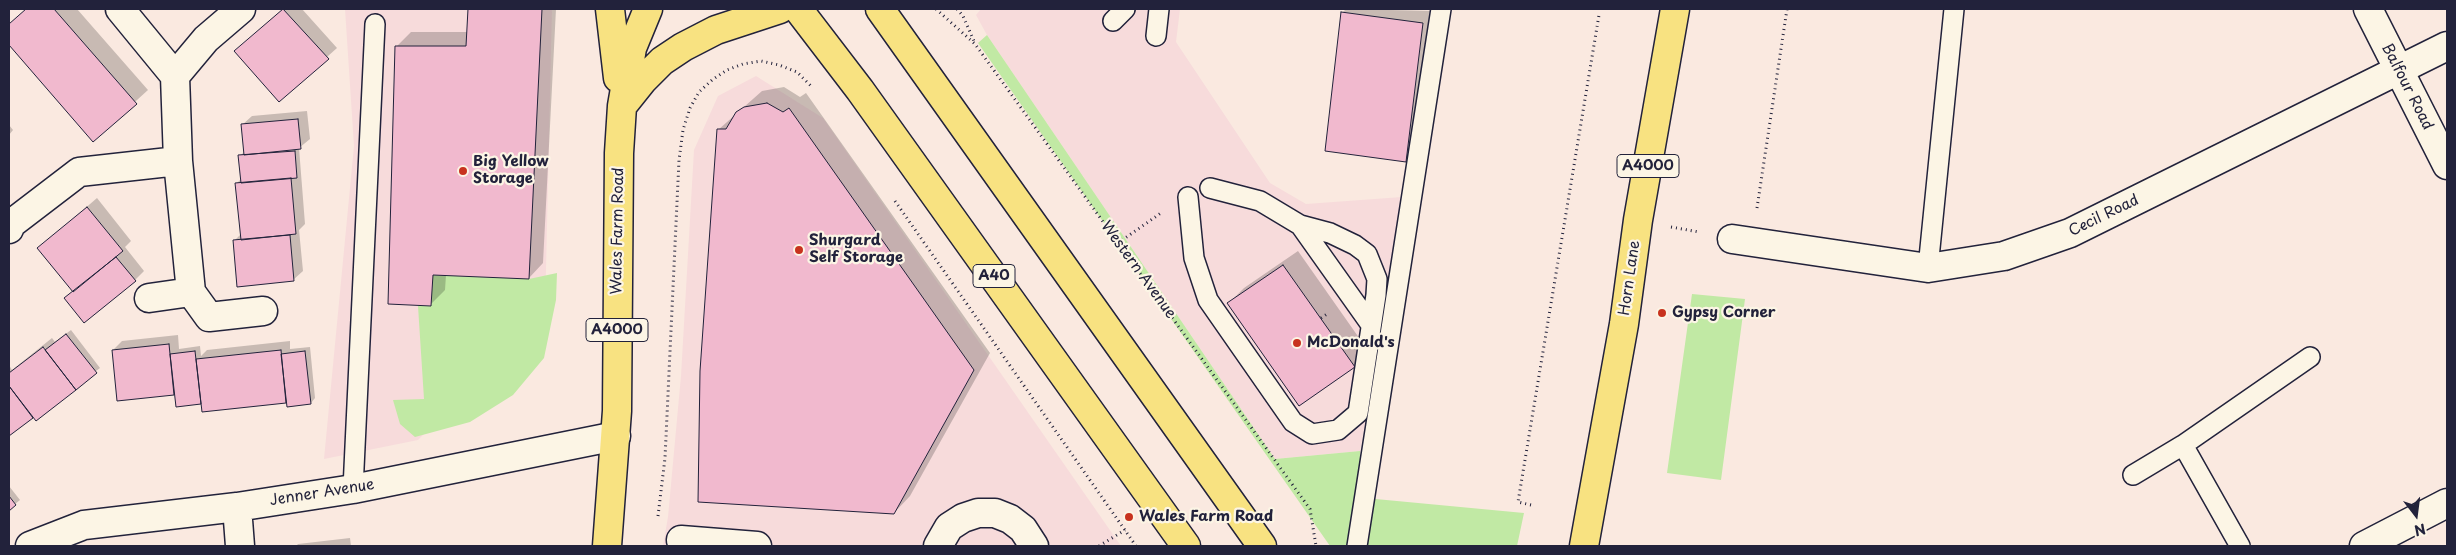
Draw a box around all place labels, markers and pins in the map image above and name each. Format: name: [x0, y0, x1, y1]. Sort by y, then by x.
place label: Big Yellow Storage: [473, 153, 549, 188]
marker: Big Yellow Storage: [457, 165, 469, 177]
place label: Shurgard Self Storage: [809, 232, 903, 267]
marker: Shurgard Self Storage: [793, 244, 805, 256]
place label: Gypsy Corner: [1672, 304, 1776, 322]
marker: Gypsy Corner: [1656, 307, 1668, 319]
place label: McDonald's: [1307, 334, 1395, 352]
marker: McDonald's: [1291, 337, 1303, 349]
place label: Wales Farm Road: [1139, 508, 1273, 526]
marker: Wales Farm Road: [1123, 511, 1135, 523]

